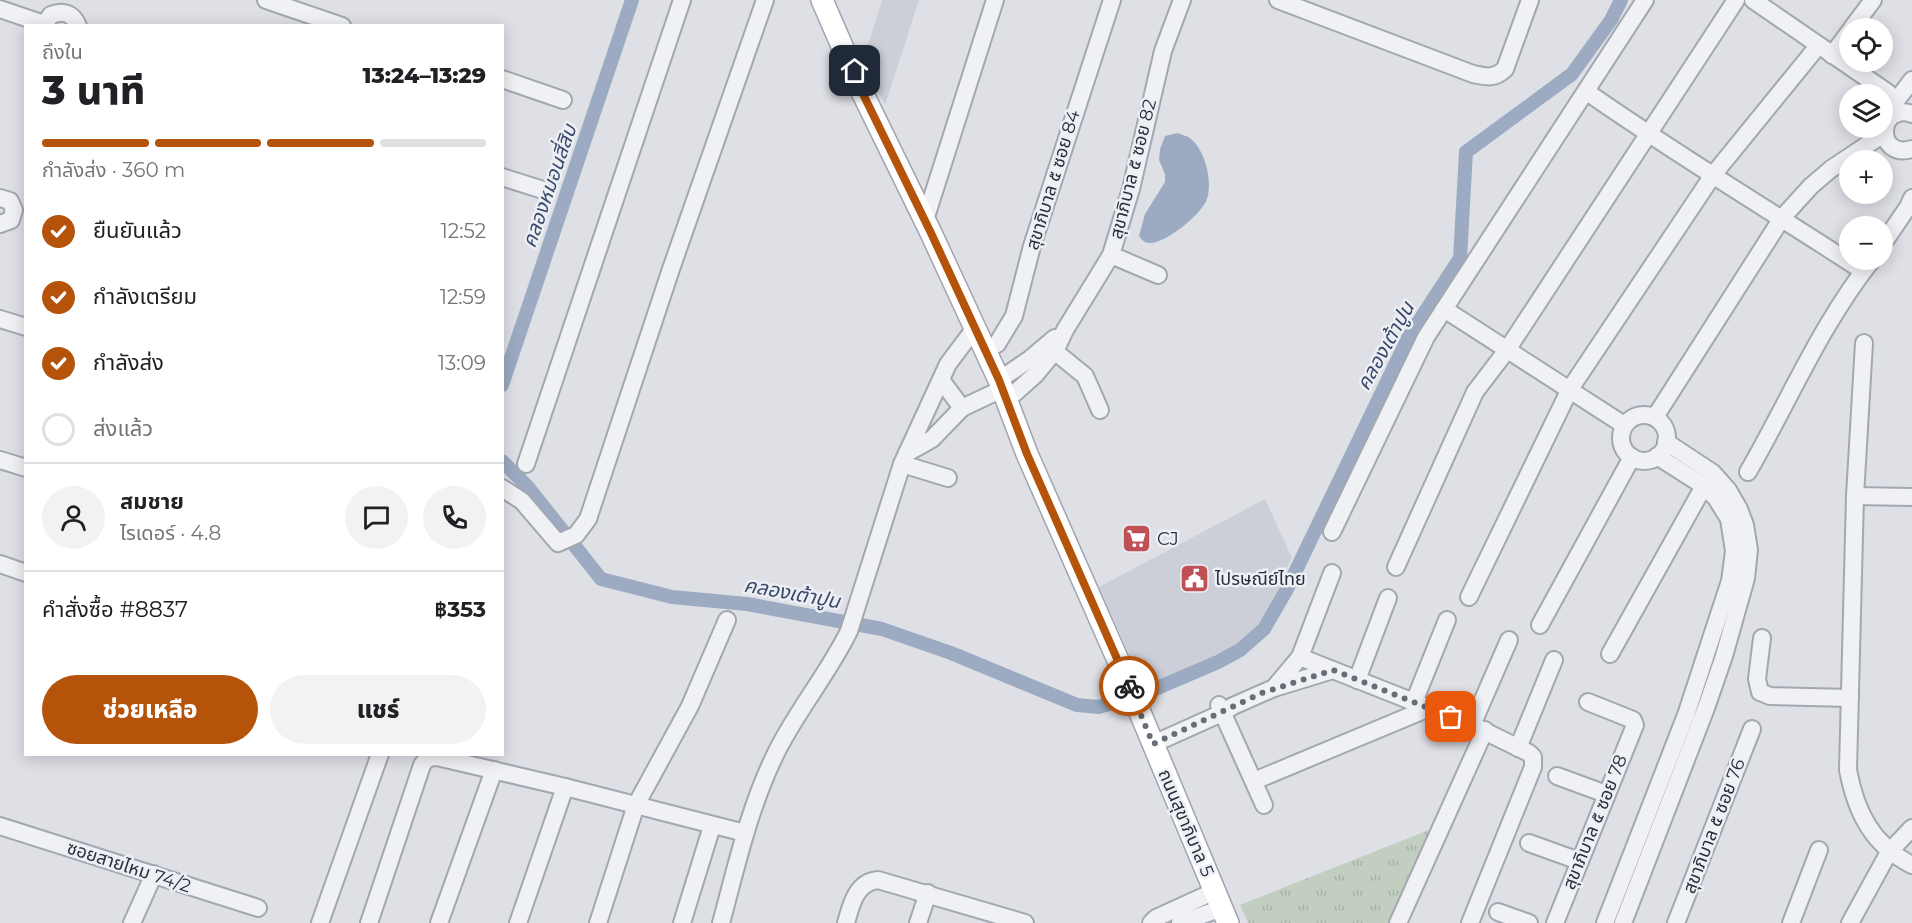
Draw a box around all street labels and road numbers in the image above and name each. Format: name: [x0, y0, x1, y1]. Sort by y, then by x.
street label: สุขาภิบาล ๕ ซอย 82: [1105, 97, 1161, 241]
street label: สุขาภิบาล ๕ ซอย 84: [1021, 107, 1085, 253]
street label: สุขาภิบาล ๕ ซอย 78: [1558, 751, 1632, 893]
street label: สุขาภิบาล ๕ ซอย 76: [1678, 755, 1750, 897]
street label: ถนนสุขาภิบาล 5: [1153, 766, 1219, 880]
street label: ซอยสายไหม 74/2: [64, 837, 194, 897]

